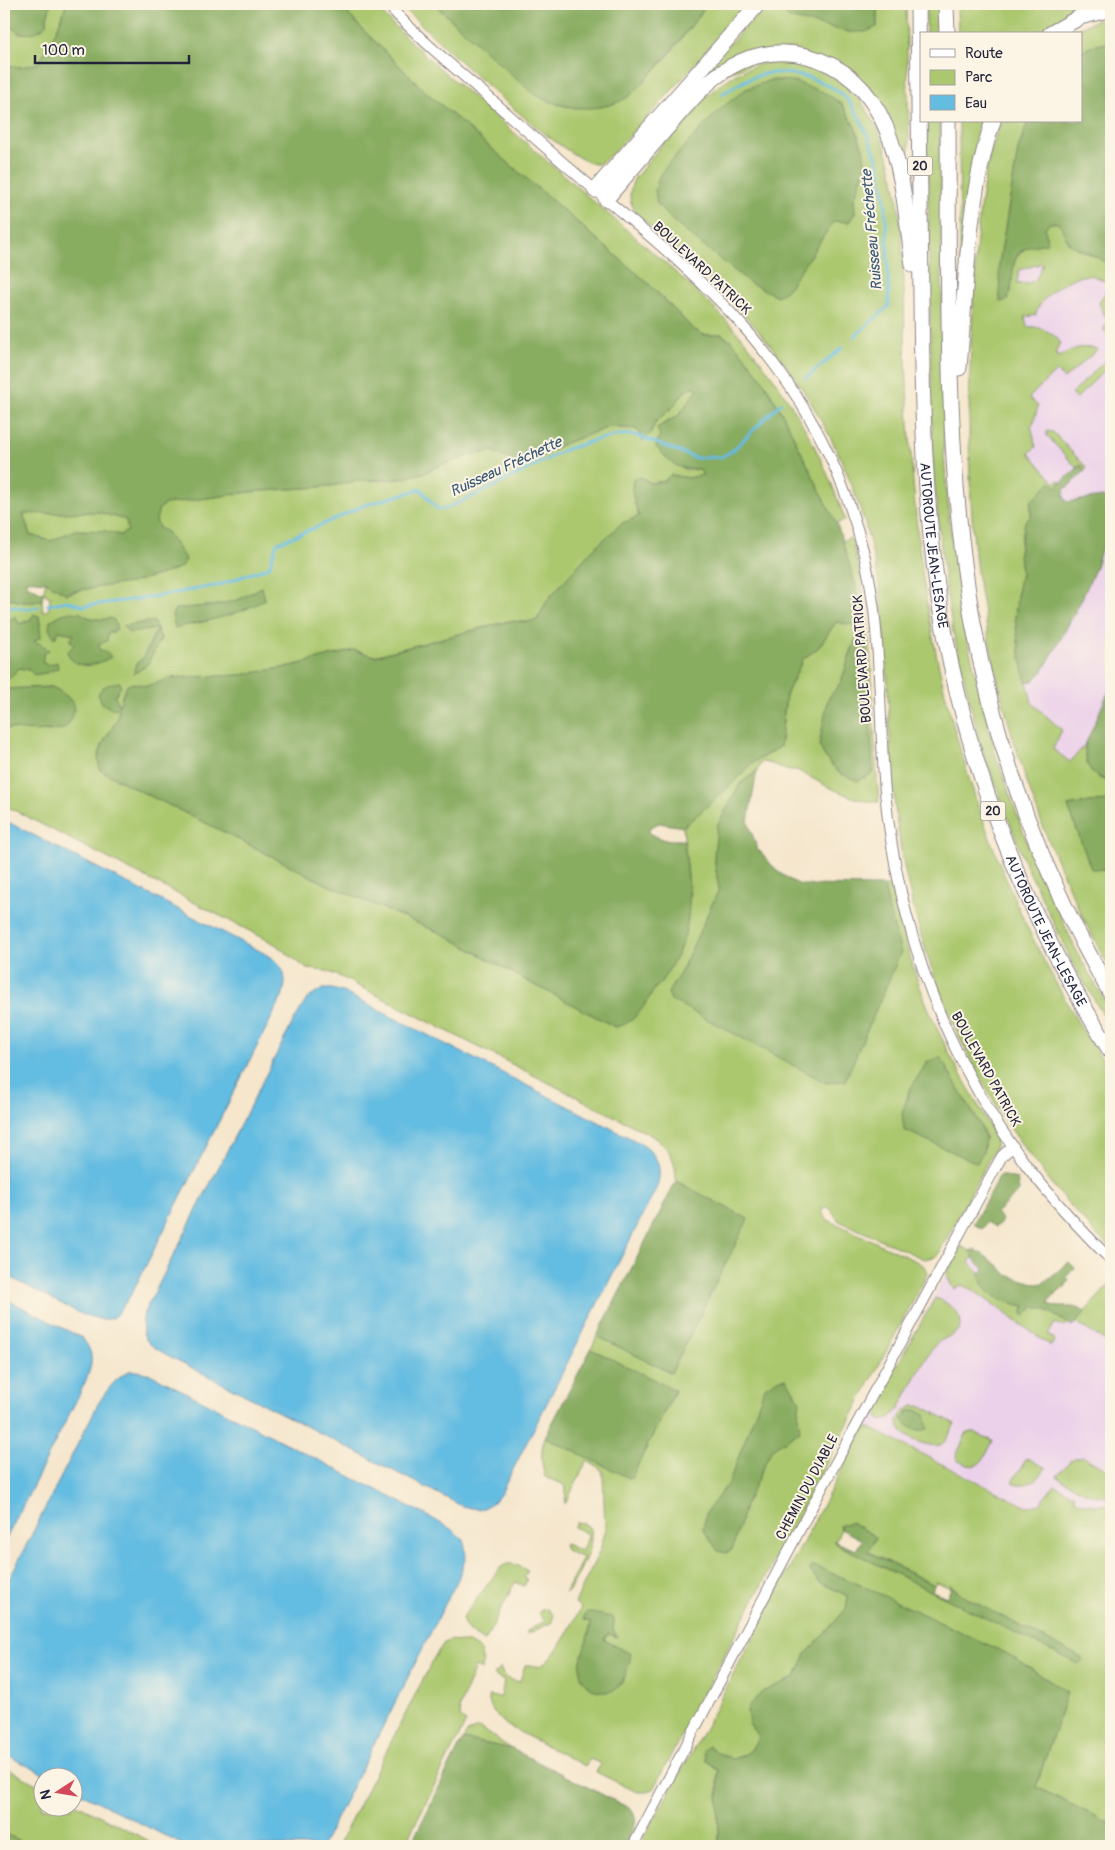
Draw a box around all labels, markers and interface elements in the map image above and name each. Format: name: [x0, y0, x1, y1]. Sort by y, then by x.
scale bar: [35, 32, 189, 64]
legend: [920, 32, 1082, 122]
text: 100 m: [42, 41, 85, 60]
text: Route: [965, 44, 1003, 63]
text: Parc: [965, 68, 993, 87]
text: Eau: [965, 94, 987, 113]
road number: 20: [908, 157, 932, 176]
water label: Ruisseau Fréchette: [857, 167, 887, 291]
street label: BOULEVARD PATRICK: [649, 218, 755, 318]
water label: Ruisseau Fréchette: [447, 432, 566, 501]
street label: AUTOROUTE JEAN-LESAGE: [917, 462, 952, 630]
street label: BOULEVARD PATRICK: [849, 594, 875, 724]
road number: 20: [980, 801, 1006, 820]
street label: AUTOROUTE JEAN-LESAGE: [1002, 852, 1091, 1010]
street label: BOULEVARD PATRICK: [947, 1009, 1025, 1130]
street label: CHEMIN DU DIABLE: [772, 1431, 842, 1543]
north arrow: [32, 1768, 82, 1818]
text: N: [36, 1788, 55, 1801]

